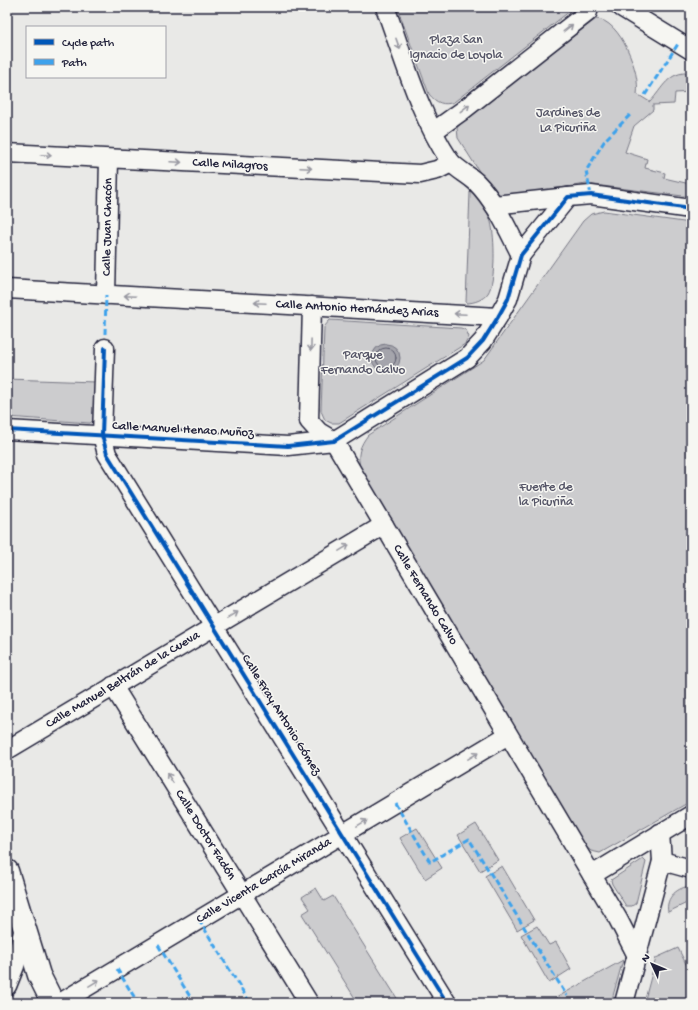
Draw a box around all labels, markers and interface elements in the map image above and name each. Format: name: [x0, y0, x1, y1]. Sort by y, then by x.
one-way arrow: [562, 23, 573, 32]
legend: [26, 26, 166, 78]
park label: Plaza San Ignacio de Loyola: [409, 33, 503, 63]
text: Cycle path: [62, 37, 115, 51]
one-way arrow: [395, 37, 403, 49]
text: Path: [61, 57, 87, 71]
one-way arrow: [460, 104, 471, 112]
park label: Jardines de La Picuriña: [536, 106, 600, 136]
one-way arrow: [39, 152, 52, 159]
street label: Calle Milagros: [192, 156, 269, 175]
one-way arrow: [169, 158, 182, 166]
one-way arrow: [299, 165, 312, 172]
street label: Calle Juan Chacón: [100, 177, 116, 276]
one-way arrow: [124, 292, 137, 300]
street label: Calle Antonio Hernández Arias: [275, 297, 440, 321]
one-way arrow: [254, 299, 267, 307]
one-way arrow: [454, 311, 467, 318]
one-way arrow: [307, 338, 315, 351]
park label: Parque Fernando Calvo: [320, 348, 406, 378]
street label: Calle Manuel Henao Muñoz: [112, 419, 256, 441]
park label: Fuerte de la Picuriña: [518, 480, 574, 510]
street label: Calle Fernando Calvo: [389, 542, 461, 648]
one-way arrow: [338, 544, 350, 552]
one-way arrow: [227, 611, 238, 619]
street label: Calle Manuel Beltrán de la Cueva: [43, 628, 203, 732]
street label: Calle Fray Antonio Gómez: [238, 652, 325, 779]
one-way arrow: [467, 752, 479, 760]
one-way arrow: [165, 772, 173, 784]
street label: Calle Doctor Fadón: [171, 787, 239, 884]
one-way arrow: [356, 819, 367, 827]
street label: Calle Vicenta García Miranda: [194, 834, 335, 927]
north arrow: [632, 944, 672, 984]
text: N: [639, 952, 653, 965]
one-way arrow: [88, 979, 99, 987]

